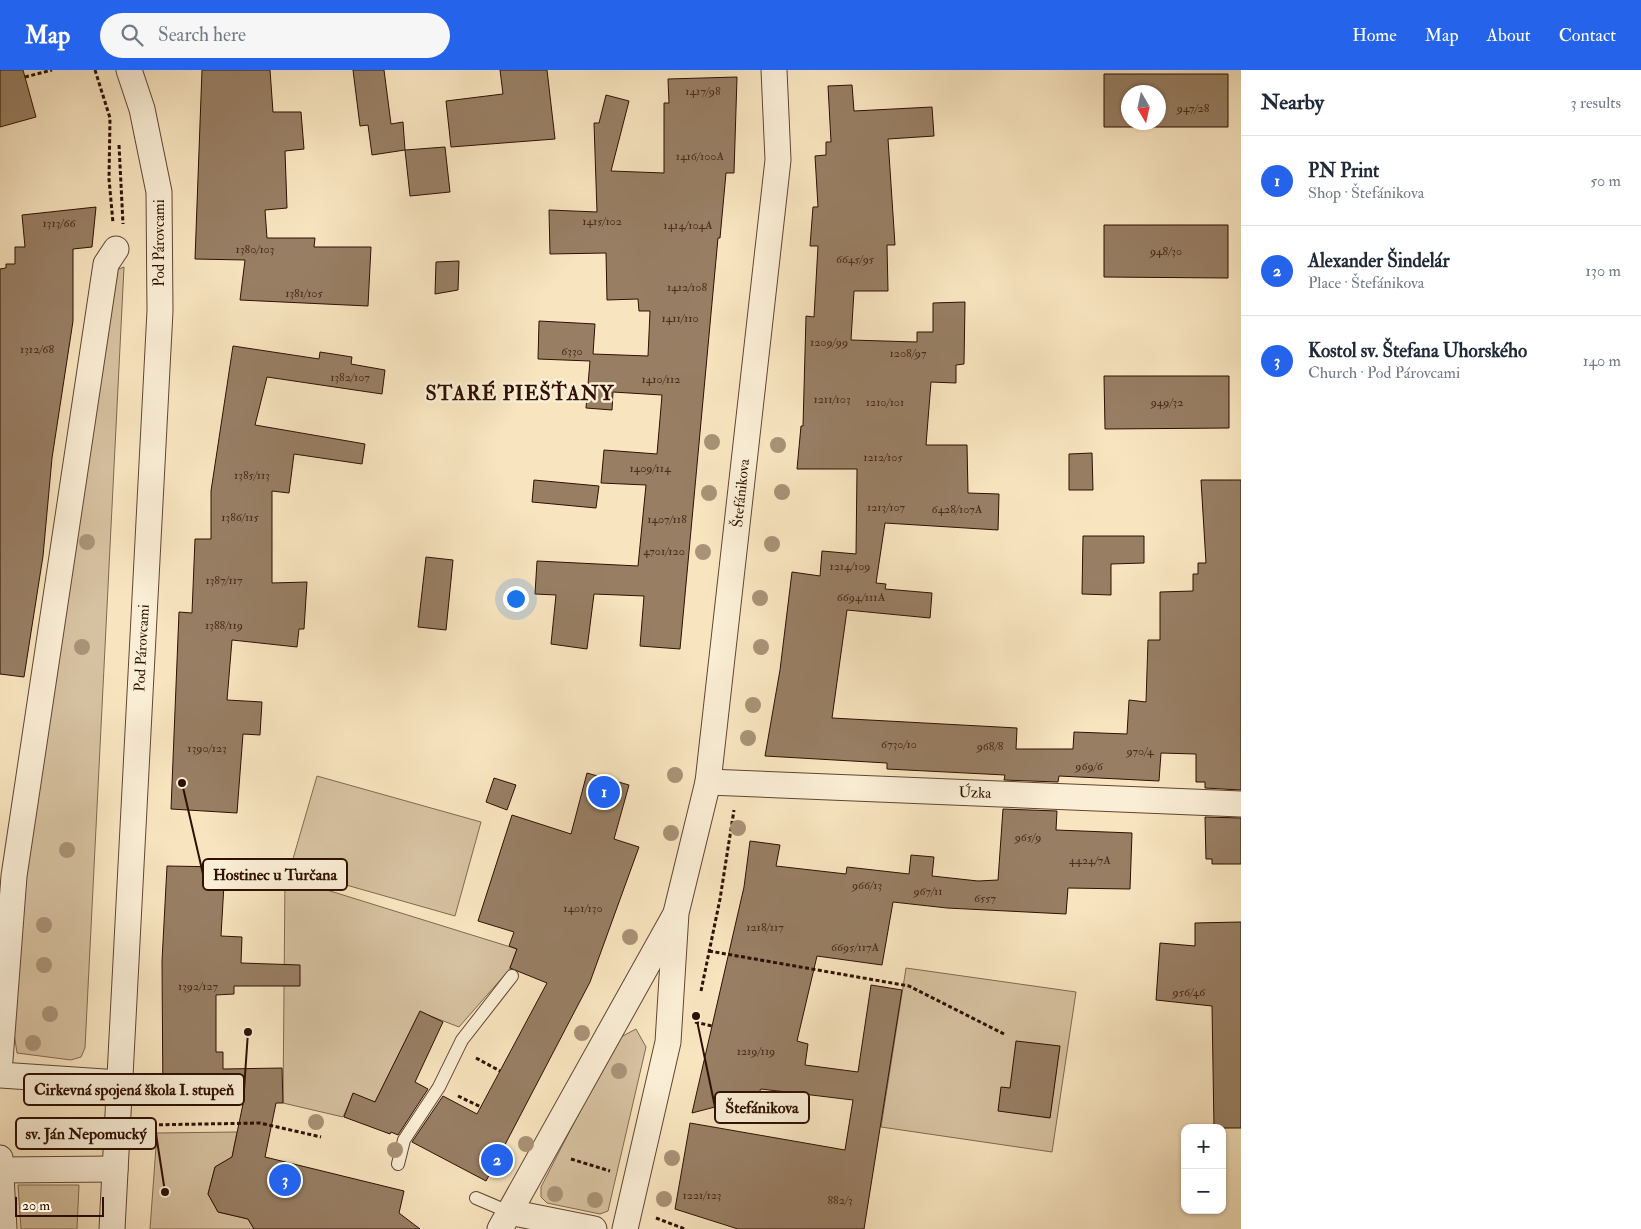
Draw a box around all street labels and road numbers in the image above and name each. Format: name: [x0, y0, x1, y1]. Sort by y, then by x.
street label: Pod Párovcami: [150, 199, 169, 287]
street label: Štefánikova: [726, 457, 754, 528]
street label: Pod Párovcami: [130, 604, 154, 692]
street label: Úzka: [958, 781, 993, 803]

